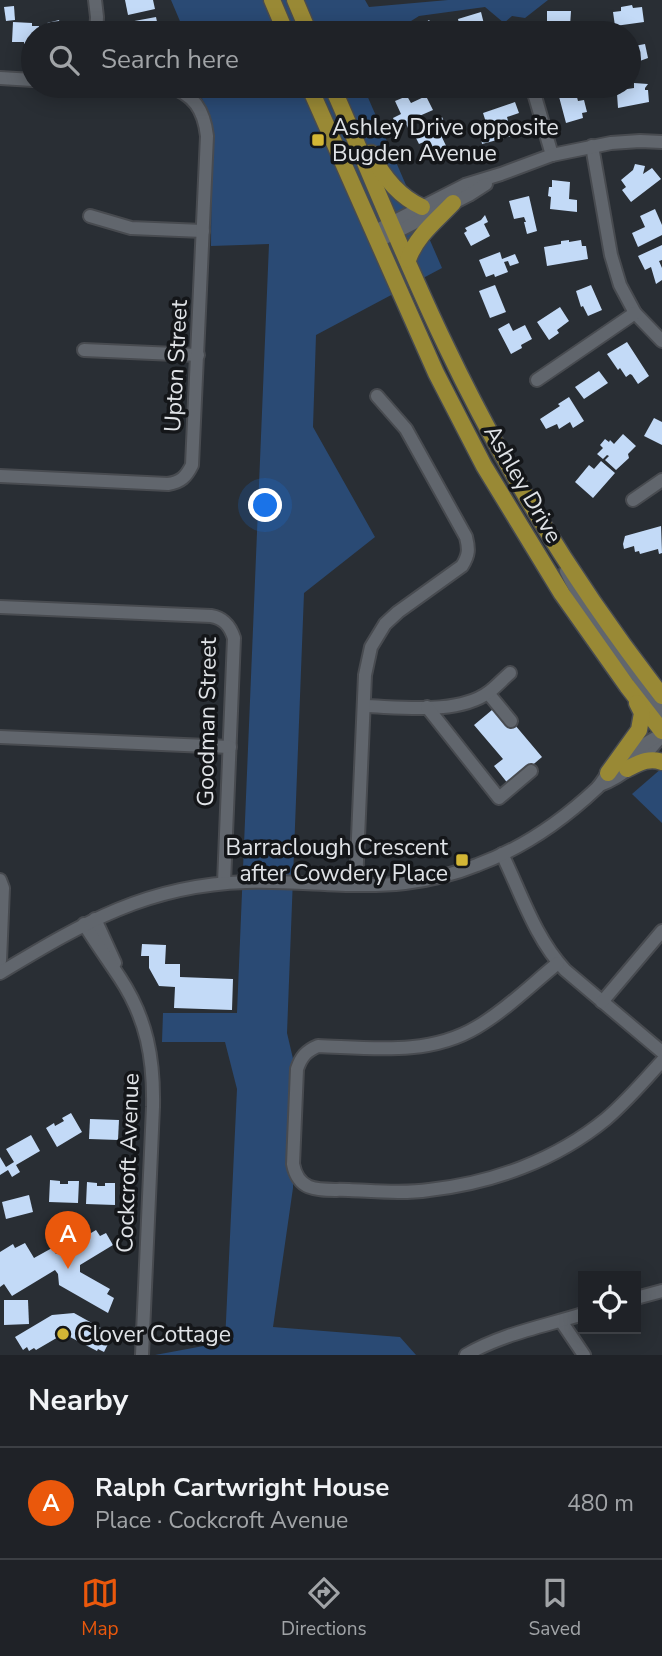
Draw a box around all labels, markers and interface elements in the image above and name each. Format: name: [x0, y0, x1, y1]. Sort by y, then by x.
search box: [21, 21, 641, 98]
icon: search: [45, 41, 83, 79]
text: Search here: [101, 42, 239, 77]
place label: Ashley Drive opposite Bugden Avenue: [332, 112, 559, 169]
marker: Ashley Drive opposite Bugden Avenue: [310, 132, 326, 148]
street label: Upton Street: [157, 298, 195, 433]
street label: Ashley Drive: [477, 419, 569, 549]
your location: [248, 488, 282, 522]
street label: Goodman Street: [190, 636, 224, 807]
place label: Barraclough Crescent after Cowdery Place: [226, 832, 449, 889]
marker: Barraclough Crescent after Cowdery Place: [454, 852, 470, 868]
street label: Cockcroft Avenue: [109, 1072, 147, 1254]
pin: A: [45, 1211, 91, 1269]
map controls: [578, 1271, 641, 1334]
button: locate: [578, 1271, 641, 1334]
place label: Clover Cottage: [77, 1319, 231, 1350]
marker: Clover Cottage: [55, 1326, 71, 1342]
text: Nearby: [28, 1380, 128, 1421]
text: Ralph Cartwright House: [95, 1470, 389, 1505]
text: A: [42, 1488, 60, 1519]
text: 480 m: [567, 1488, 634, 1519]
text: Place · Cockcroft Avenue: [95, 1505, 348, 1536]
tab: Map: [81, 1574, 119, 1642]
tab: Directions: [281, 1574, 367, 1642]
tab: Saved: [529, 1574, 581, 1642]

